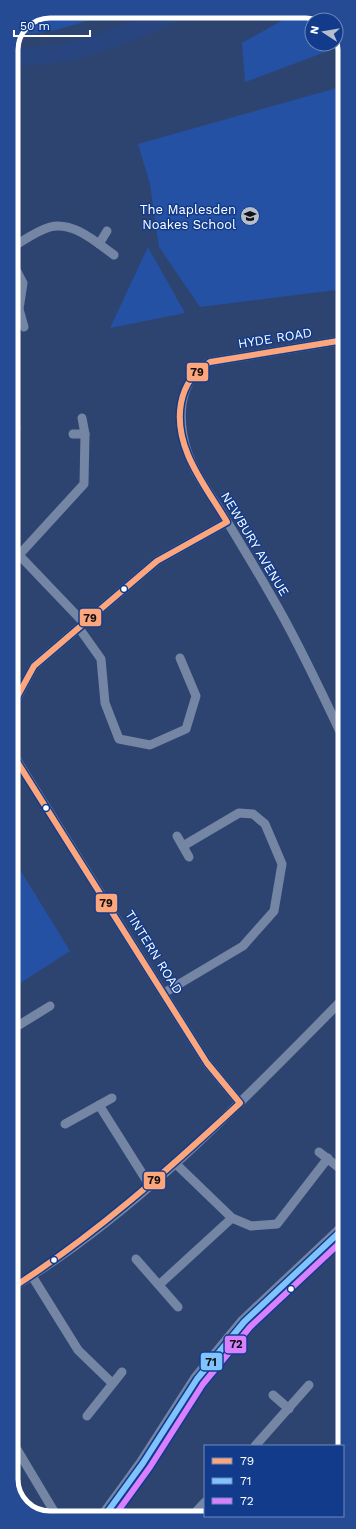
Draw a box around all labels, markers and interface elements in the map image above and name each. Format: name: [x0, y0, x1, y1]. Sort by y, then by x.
scale bar: [14, 12, 90, 38]
north arrow: [304, 12, 344, 52]
text: 50 m: [20, 19, 50, 33]
text: N: [308, 25, 322, 35]
place label: The Maplesden Noakes School: [140, 202, 236, 232]
school or university icon: The Maplesden Noakes School: [239, 205, 261, 227]
street label: HYDE ROAD: [237, 325, 313, 351]
line badge: 79: [186, 362, 209, 382]
text: 79: [190, 366, 204, 379]
street label: NEWBURY AVENUE: [218, 489, 292, 599]
unlabelled marker: [119, 584, 129, 594]
line badge: 79: [79, 608, 102, 627]
text: 79: [83, 612, 97, 625]
unlabelled marker: [41, 803, 51, 813]
line badge: 79: [95, 893, 118, 913]
text: 79: [99, 897, 113, 910]
street label: TINTERN ROAD: [122, 907, 186, 997]
line badge: 79: [143, 1171, 166, 1190]
text: 79: [147, 1174, 161, 1187]
unlabelled marker: [49, 1255, 59, 1265]
unlabelled marker: [286, 1284, 296, 1294]
line badge: 72: [224, 1335, 247, 1354]
text: 72: [229, 1338, 243, 1351]
line badge: 71: [200, 1352, 223, 1371]
text: 71: [205, 1356, 217, 1369]
legend: [204, 1445, 344, 1517]
text: 79: [240, 1454, 254, 1468]
text: 71: [240, 1474, 251, 1488]
text: 72: [240, 1494, 254, 1508]

